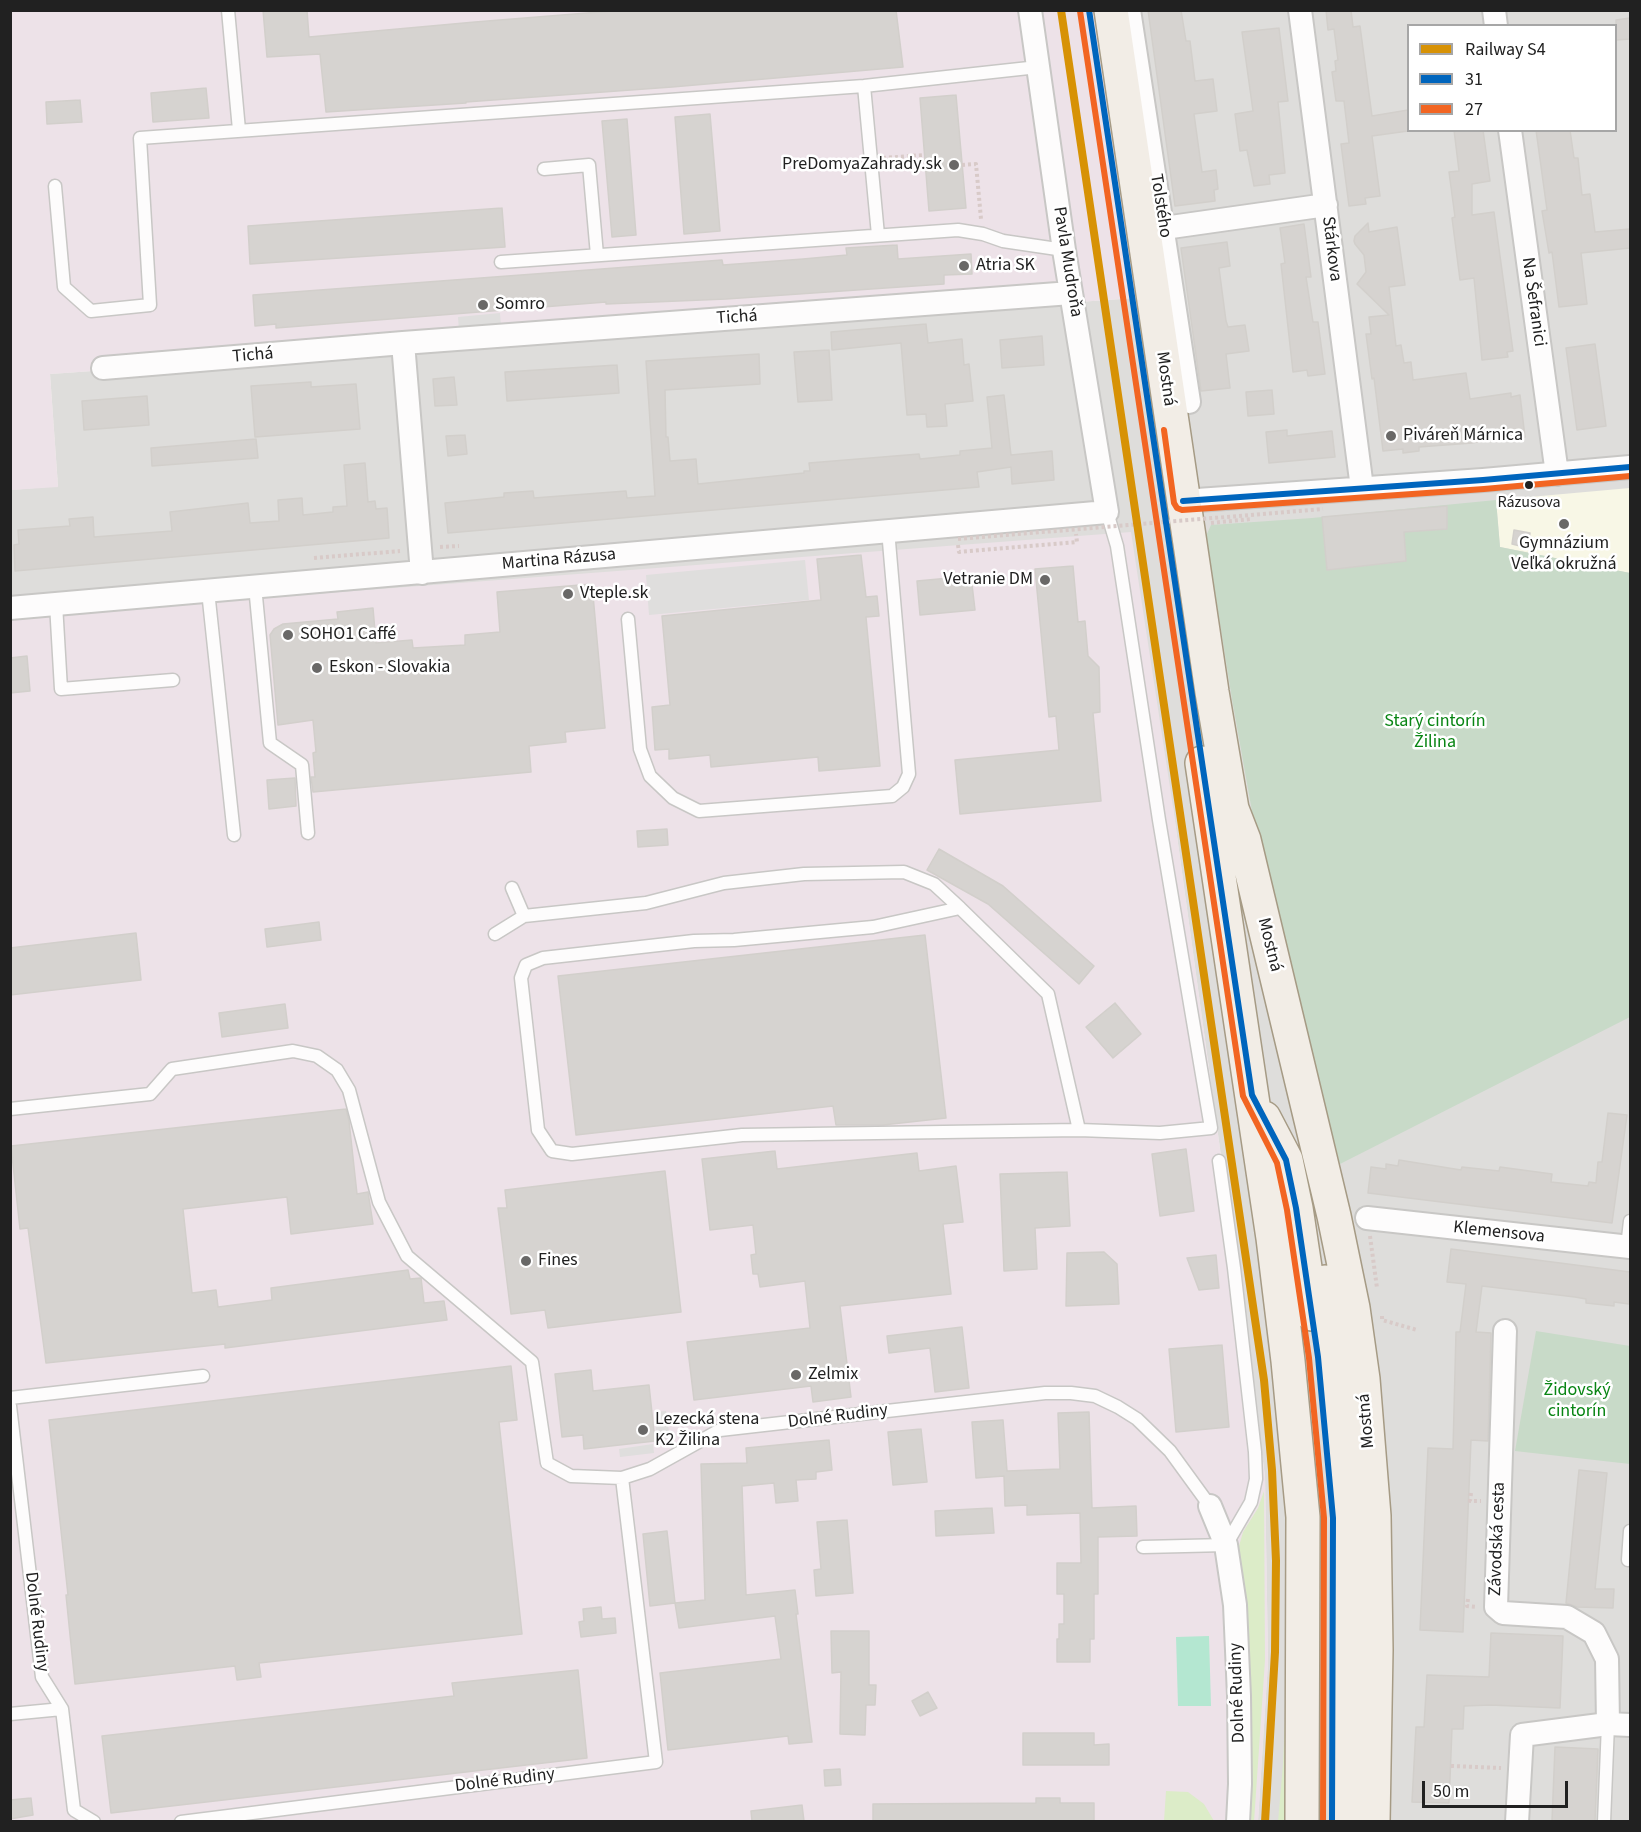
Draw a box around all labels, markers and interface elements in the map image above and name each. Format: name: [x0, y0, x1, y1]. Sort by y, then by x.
legend: [1407, 24, 1617, 132]
text: Railway S4: [1465, 37, 1546, 62]
text: 31: [1465, 67, 1483, 92]
text: 27: [1465, 97, 1483, 122]
place label: PreDomyaZahrady.sk: [782, 154, 942, 176]
marker: PreDomyaZahrady.sk: [947, 158, 961, 172]
street label: Tolstého: [1144, 173, 1176, 239]
street label: Pavla Mudroňa: [1048, 205, 1086, 319]
street label: Stárkova: [1316, 215, 1346, 283]
place label: Atria SK: [976, 255, 1035, 277]
street label: Na Šefranici: [1516, 256, 1550, 348]
marker: Atria SK: [957, 259, 971, 273]
place label: Somro: [495, 294, 545, 316]
marker: Somro: [476, 298, 490, 312]
street label: Tichá: [716, 306, 758, 330]
street label: Tichá: [232, 343, 274, 369]
street label: Mostná: [1150, 350, 1180, 408]
place label: Piváreň Márnica: [1403, 425, 1523, 447]
marker: Piváreň Márnica: [1384, 429, 1398, 443]
marker: Rázusova: [1523, 479, 1535, 491]
place label: Rázusova: [1498, 493, 1560, 513]
marker: Gymnázium Veľká okružná: [1557, 517, 1571, 531]
place label: Gymnázium Veľká okružná: [1511, 533, 1617, 576]
street label: Martina Rázusa: [501, 544, 617, 576]
place label: Vetranie DM: [943, 569, 1033, 591]
marker: Vetranie DM: [1038, 573, 1052, 587]
place label: Vteple.sk: [580, 583, 648, 605]
marker: Vteple.sk: [561, 587, 575, 601]
place label: SOHO1 Caffé: [300, 624, 396, 646]
marker: SOHO1 Caffé: [281, 628, 295, 642]
place label: Eskon - Slovakia: [329, 657, 450, 679]
marker: Eskon - Slovakia: [310, 661, 324, 675]
park label: Starý cintorín Žilina: [1384, 711, 1486, 754]
street label: Mostná: [1252, 916, 1286, 974]
street label: Klemensova: [1452, 1217, 1546, 1249]
place label: Fines: [538, 1250, 578, 1272]
marker: Fines: [519, 1254, 533, 1268]
place label: Zelmix: [808, 1364, 858, 1386]
marker: Zelmix: [789, 1368, 803, 1382]
park label: Židovský cintorín: [1543, 1380, 1611, 1422]
street label: Mostná: [1354, 1393, 1380, 1449]
street label: Dolné Rudiny: [787, 1400, 889, 1434]
place label: Lezecká stena K2 Žilina: [655, 1409, 759, 1452]
marker: Lezecká stena K2 Žilina: [636, 1423, 650, 1437]
street label: Závodská cesta: [1485, 1482, 1511, 1596]
street label: Dolné Rudiny: [19, 1571, 53, 1673]
street label: Dolné Rudiny: [1225, 1642, 1251, 1744]
street label: Dolné Rudiny: [454, 1764, 556, 1798]
scale bar: [1425, 1769, 1570, 1807]
text: 50 m: [1433, 1779, 1469, 1804]

